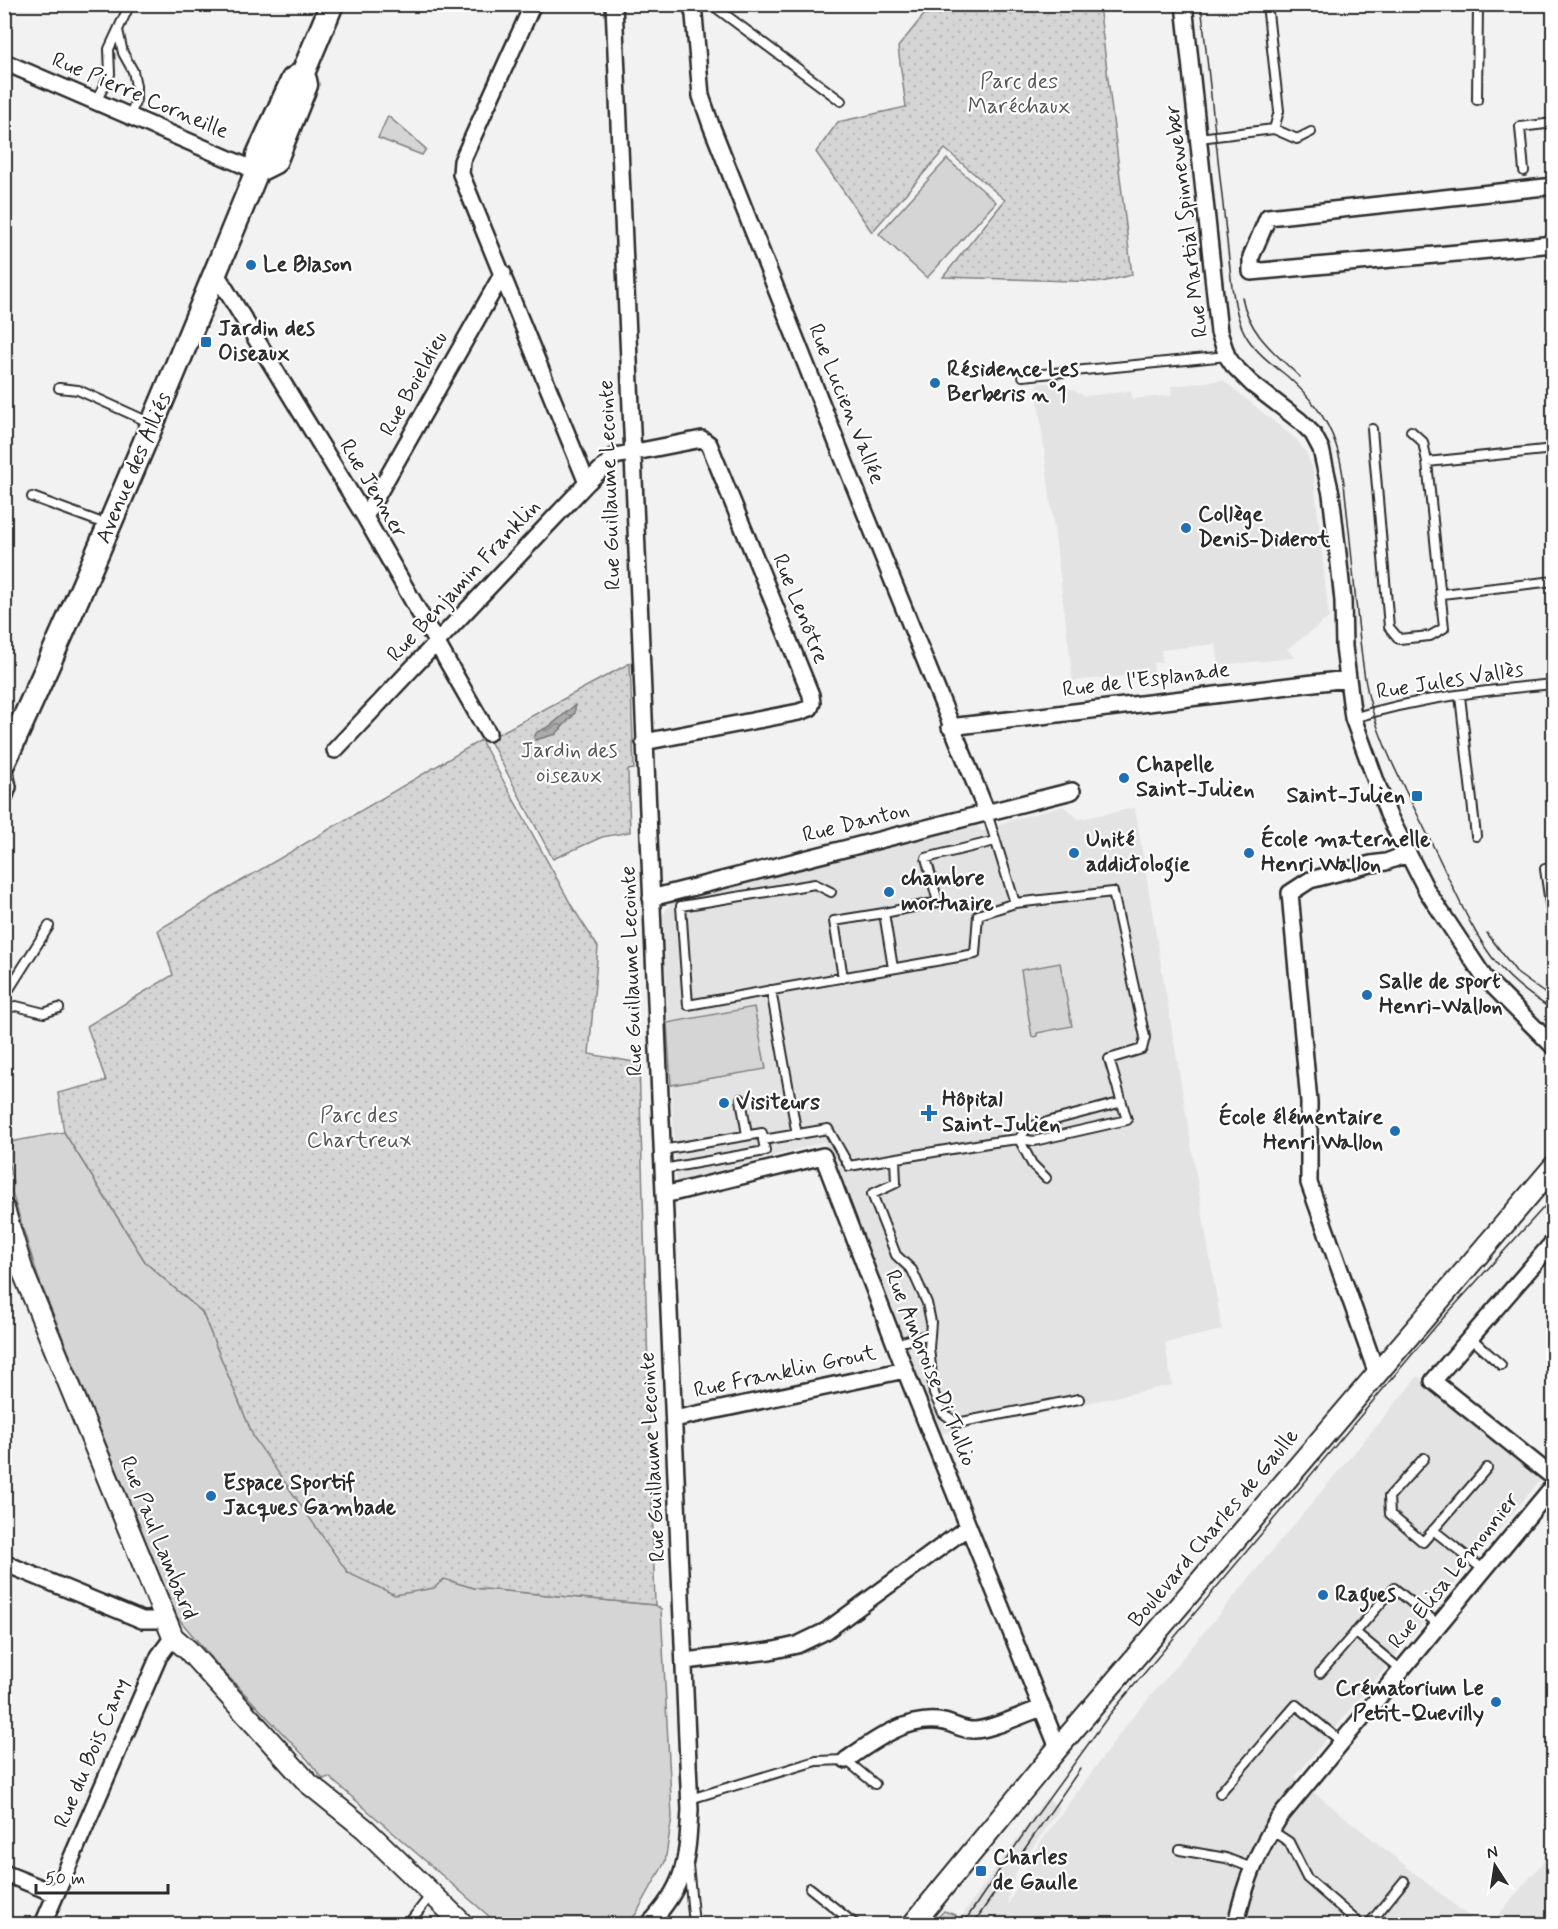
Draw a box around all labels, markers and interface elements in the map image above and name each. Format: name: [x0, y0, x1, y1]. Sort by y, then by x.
street label: Rue Pierre Corneille: [47, 46, 233, 146]
park label: Parc des Maréchaux: [968, 68, 1071, 121]
street label: Rue Martial Spinneweber: [1159, 103, 1215, 339]
place label: Le Blason: [263, 251, 352, 279]
marker: Le Blason: [244, 258, 258, 272]
place label: Jardin des Oiseaux: [218, 315, 315, 368]
street label: Rue Lucien Vallée: [801, 320, 891, 488]
street label: Rue Boieldieu: [374, 326, 454, 442]
marker: Jardin des Oiseaux: [199, 335, 213, 349]
place label: Résidence Les Berberis n°1: [947, 356, 1079, 409]
marker: Résidence Les Berberis n°1: [928, 376, 942, 390]
street label: Rue Guillaume Lecointe: [592, 379, 628, 591]
street label: Avenue des Alliés: [90, 388, 179, 548]
street label: Rue Jenner: [332, 434, 414, 544]
street label: Rue Benjamin Franklin: [381, 493, 547, 669]
place label: Collège Denis-Diderot: [1198, 501, 1332, 554]
marker: Collège Denis-Diderot: [1179, 521, 1193, 535]
street label: Rue Lenôtre: [765, 550, 835, 668]
street label: Rue de l'Esplanade: [1061, 656, 1231, 704]
street label: Rue Jules Vallès: [1374, 656, 1526, 706]
park label: Jardin des oiseaux: [521, 737, 618, 790]
place label: Chapelle Saint-Julien: [1136, 751, 1255, 804]
marker: Chapelle Saint-Julien: [1117, 771, 1131, 785]
place label: Saint-Julien: [1287, 782, 1405, 810]
marker: Saint-Julien: [1410, 789, 1424, 803]
street label: Rue Danton: [800, 796, 912, 850]
place label: École maternelle Henri Wallon: [1261, 824, 1431, 879]
place label: Unité addictologie: [1086, 826, 1190, 883]
marker: Unité addictologie: [1067, 846, 1081, 860]
marker: École maternelle Henri Wallon: [1242, 846, 1256, 860]
street label: Rue Guillaume Lecointe: [614, 865, 650, 1077]
place label: chambre mortuaire: [900, 865, 994, 918]
marker: chambre mortuaire: [882, 885, 896, 899]
place label: Salle de sport Henri-Wallon: [1379, 968, 1502, 1021]
marker: Salle de sport Henri-Wallon: [1360, 988, 1374, 1002]
place label: Hôpital Saint-Julien: [942, 1086, 1061, 1139]
place label: Visiteurs: [736, 1089, 820, 1117]
marker: Visiteurs: [717, 1096, 731, 1110]
park label: Parc des Chartreux: [307, 1102, 411, 1155]
place label: École élémentaire Henri Wallon: [1219, 1102, 1383, 1157]
marker: Hôpital Saint-Julien: [920, 1104, 938, 1122]
marker: École élémentaire Henri Wallon: [1388, 1124, 1402, 1138]
street label: Rue Ambroise Di Tullio: [878, 1266, 982, 1470]
street label: Rue Franklin Grout: [691, 1339, 879, 1405]
street label: Rue Guillaume Lecointe: [634, 1351, 672, 1563]
street label: Boulevard Charles de Gaulle: [1122, 1423, 1306, 1633]
street label: Rue Paul Lambard: [112, 1452, 204, 1624]
place label: Espace Sportif Jacques Gambade: [223, 1469, 397, 1522]
street label: Rue Elisa Lemonnier: [1382, 1486, 1526, 1655]
marker: Espace Sportif Jacques Gambade: [204, 1489, 218, 1503]
place label: Ragues: [1335, 1581, 1396, 1613]
marker: Ragues: [1316, 1588, 1330, 1602]
street label: Rue du Bois Cany: [48, 1674, 136, 1832]
place label: Crématorium Le Petit-Quevilly: [1335, 1675, 1484, 1728]
marker: Crématorium Le Petit-Quevilly: [1489, 1695, 1503, 1709]
north arrow: [1465, 1836, 1525, 1896]
text: N: [1485, 1841, 1500, 1864]
place label: Charles de Gaulle: [993, 1844, 1078, 1897]
scale bar: [36, 1857, 168, 1895]
marker: Charles de Gaulle: [974, 1864, 988, 1878]
text: 50 m: [45, 1867, 85, 1891]

